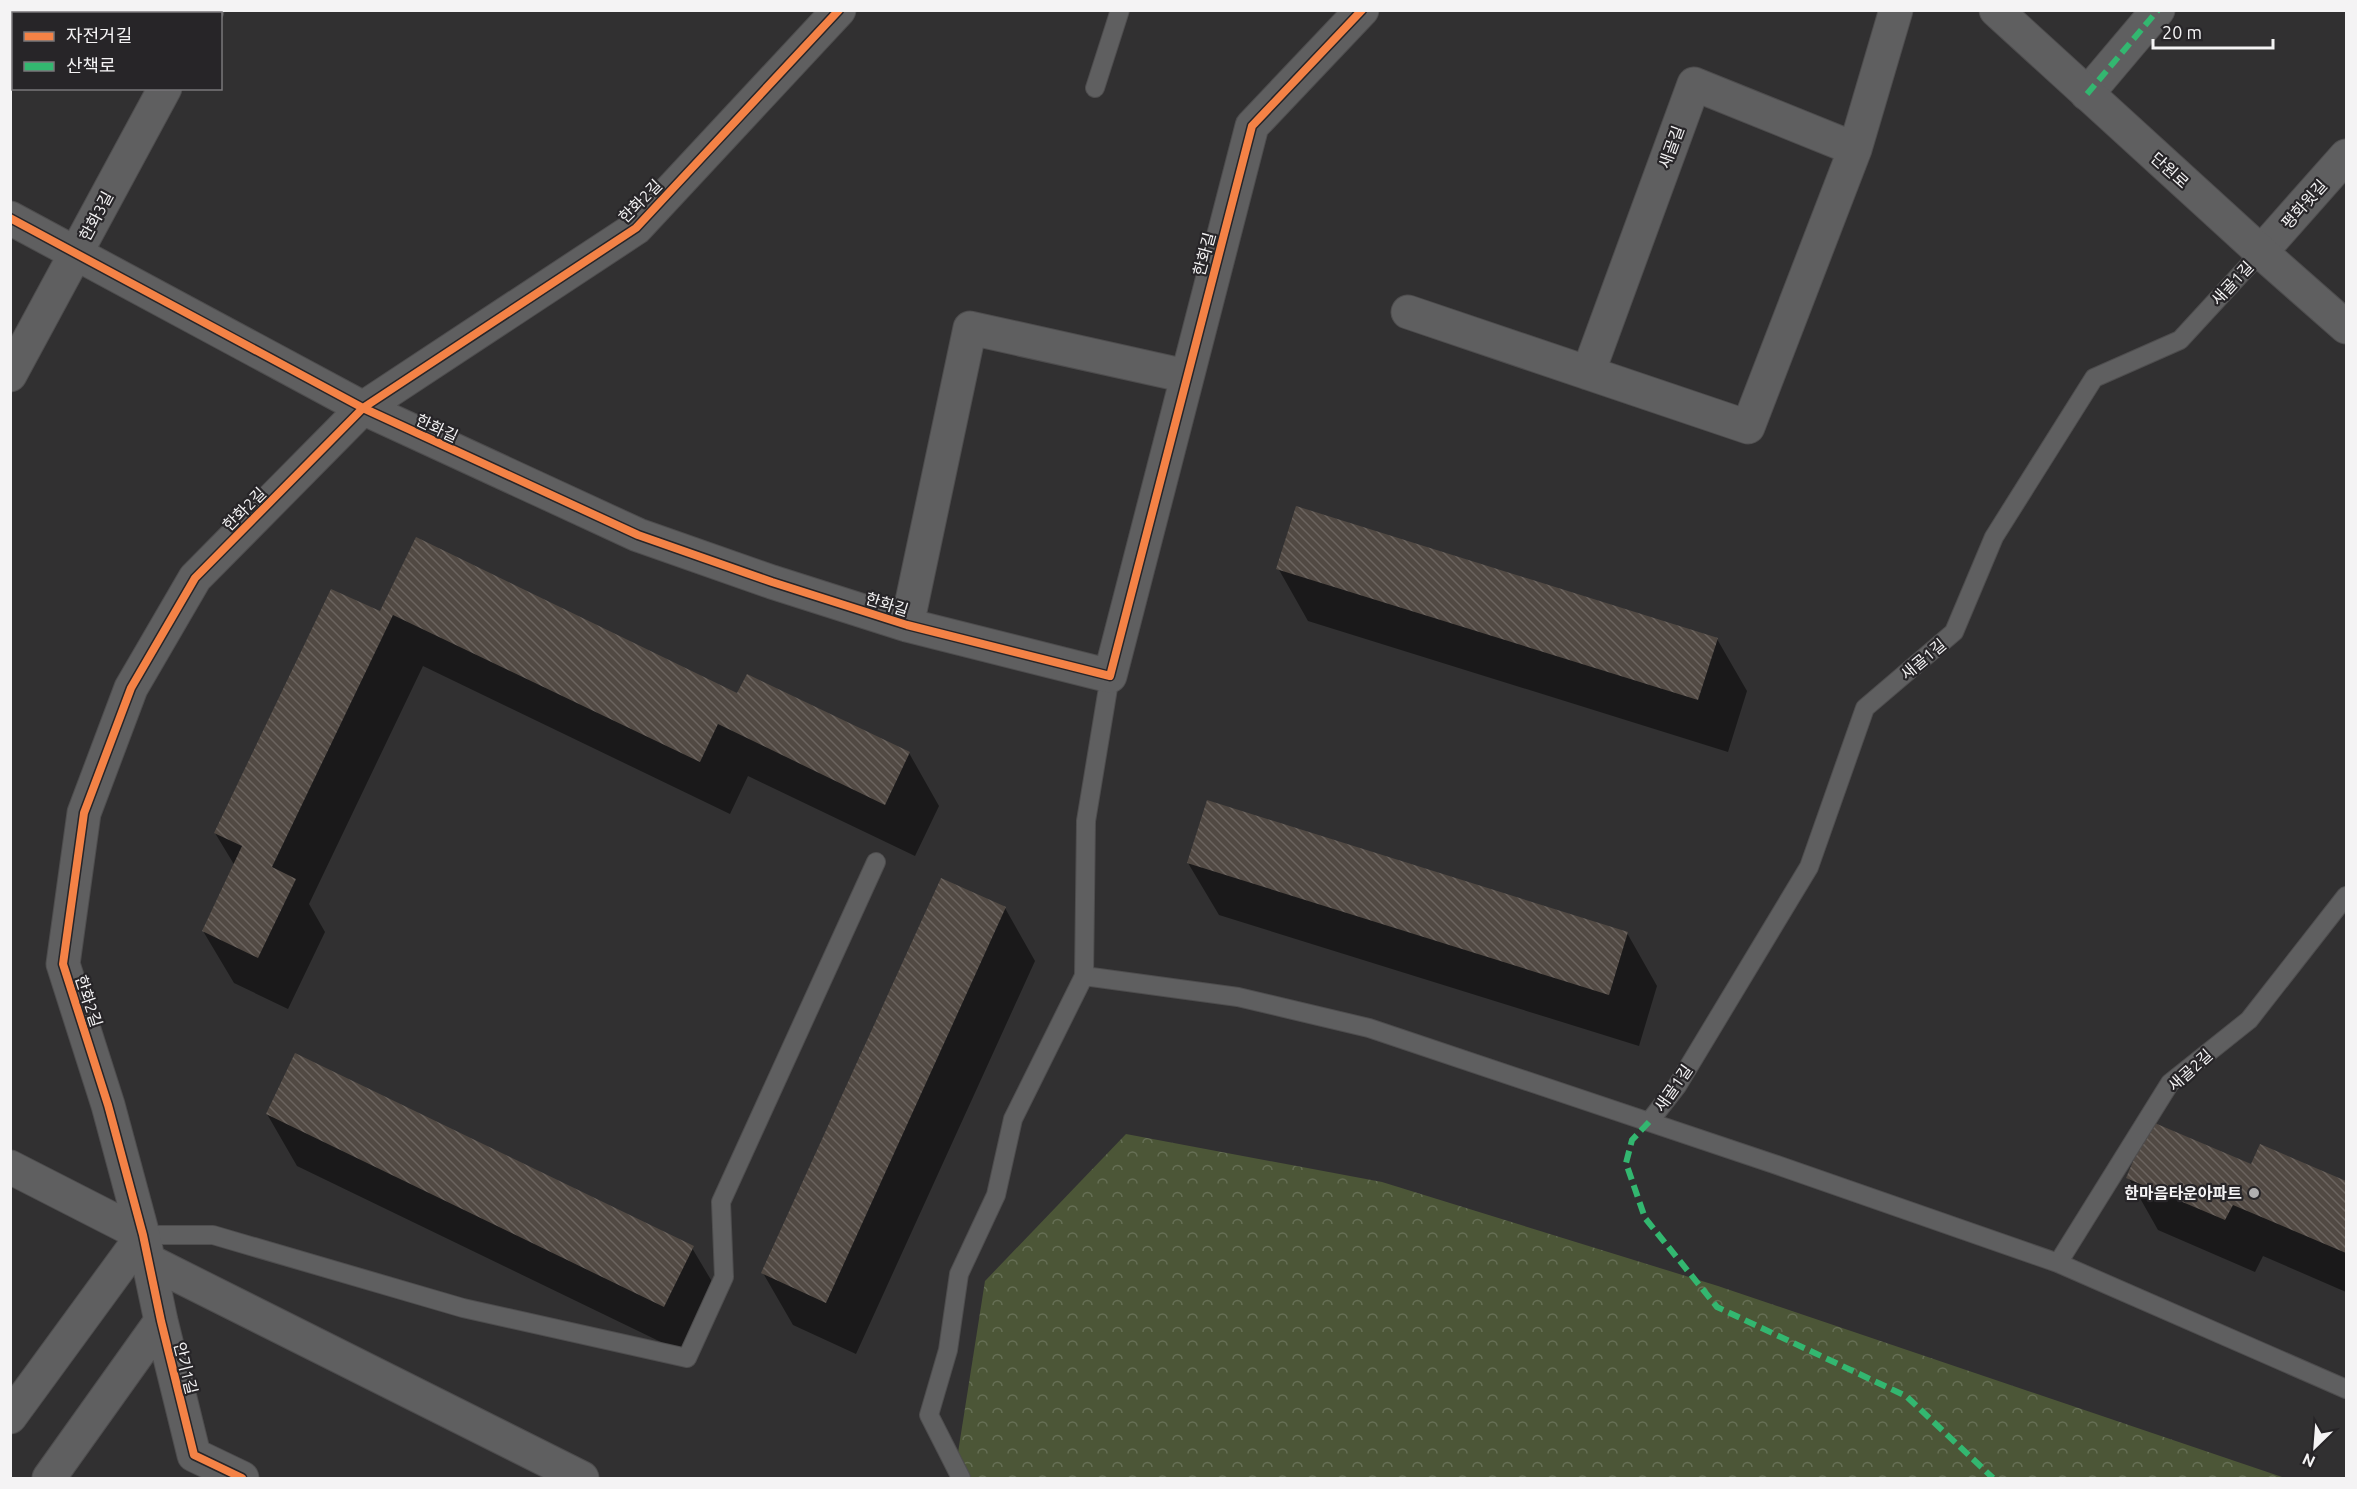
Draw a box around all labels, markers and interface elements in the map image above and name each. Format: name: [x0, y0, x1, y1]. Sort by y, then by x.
legend: [12, 12, 222, 90]
scale bar: [2153, 12, 2273, 50]
text: 20 m: [2162, 22, 2202, 42]
text: 자전거길: [66, 25, 132, 45]
text: 산책로: [66, 55, 116, 75]
street label: 새골길: [1655, 123, 1687, 171]
street label: 단원로: [2148, 149, 2193, 192]
street label: 한화2길: [615, 176, 665, 226]
street label: 평화윗길: [2278, 176, 2330, 232]
street label: 한화3길: [76, 188, 116, 244]
street label: 한화길: [1190, 230, 1218, 278]
street label: 새골1길: [2207, 257, 2257, 309]
street label: 한화길: [413, 411, 461, 445]
street label: 한화2길: [219, 484, 269, 534]
street label: 한화길: [863, 589, 911, 619]
street label: 새골1길: [1897, 635, 1949, 683]
street label: 한화2길: [72, 973, 106, 1029]
street label: 새골2길: [2164, 1046, 2216, 1094]
street label: 새골1길: [1650, 1061, 1696, 1115]
place label: 한마음타운아파트: [2124, 1184, 2242, 1202]
marker: 한마음타운아파트: [2247, 1186, 2261, 1200]
street label: 안기1길: [171, 1340, 201, 1396]
north arrow: [2285, 1417, 2345, 1477]
text: N: [2299, 1450, 2318, 1471]

